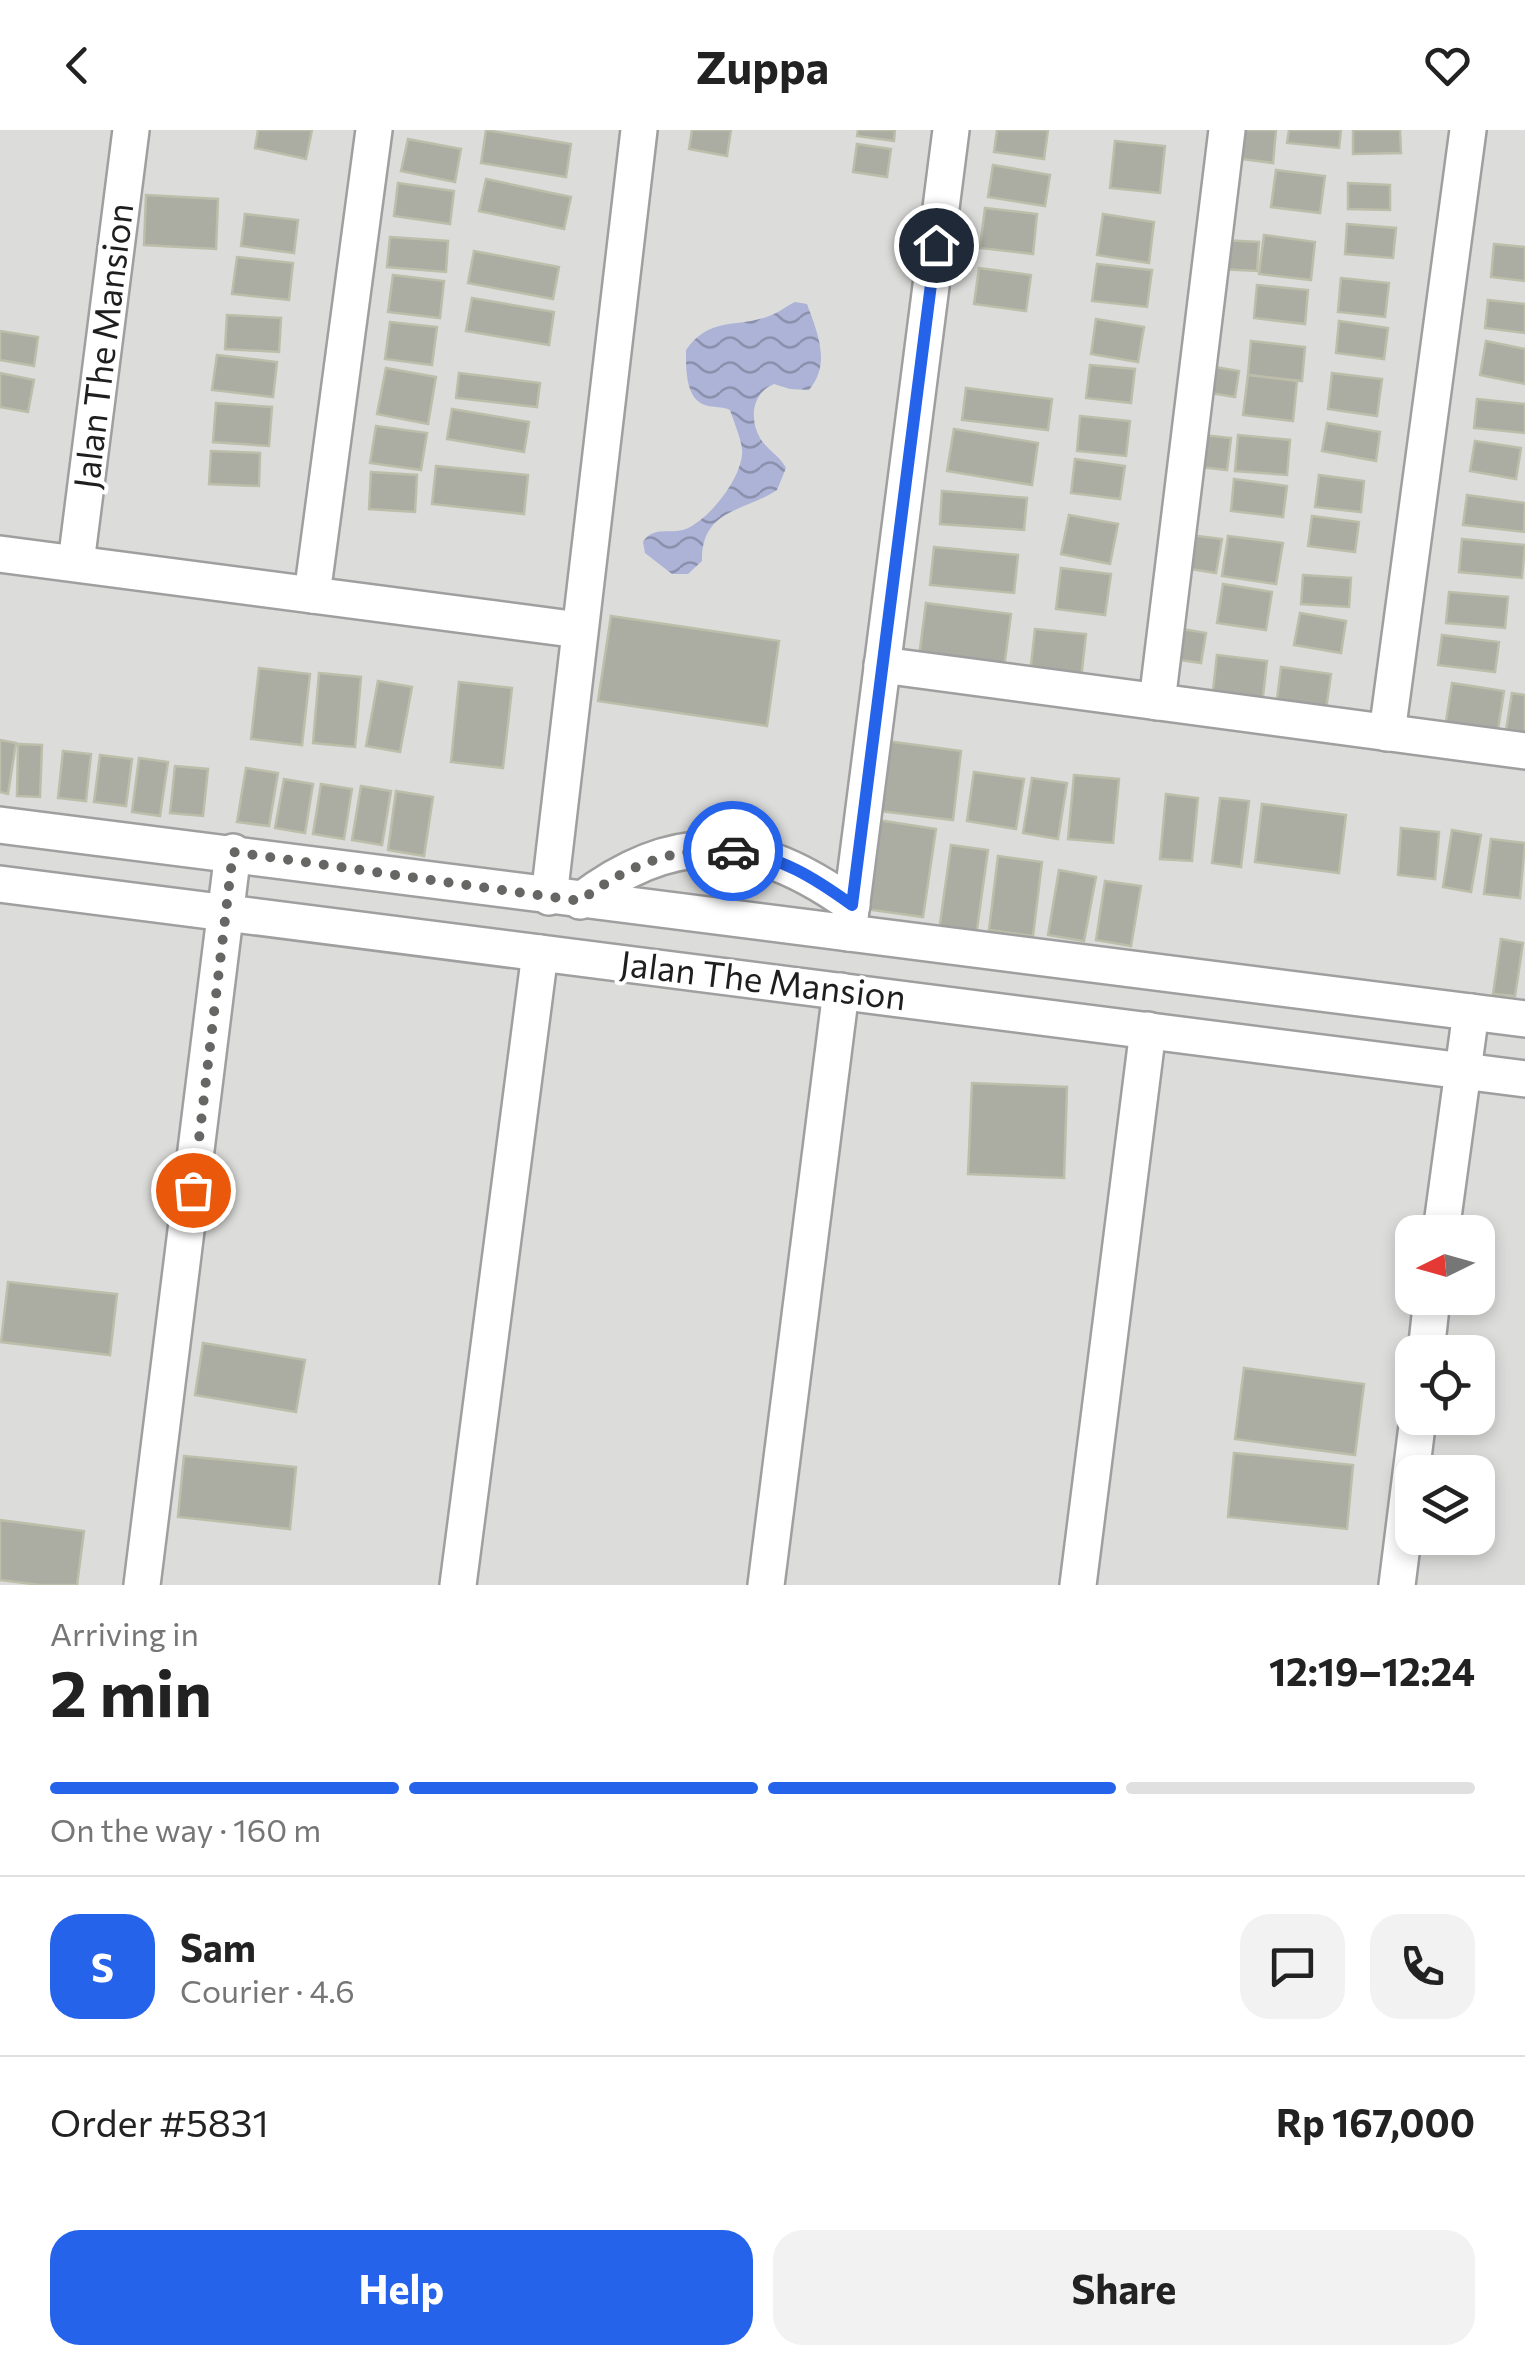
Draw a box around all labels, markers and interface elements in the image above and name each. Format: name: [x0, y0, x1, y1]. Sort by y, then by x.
icon: back: [50, 38, 105, 93]
text: Zuppa: [696, 38, 829, 93]
icon: heart: [1420, 38, 1475, 93]
street label: Jalan The Mansion: [63, 200, 140, 491]
pin: [894, 203, 979, 288]
icon: home: [909, 218, 964, 273]
courier: [683, 801, 783, 901]
icon: car: [706, 824, 761, 879]
street label: Jalan The Mansion: [618, 940, 909, 1017]
pin: [151, 1148, 236, 1233]
icon: bag: [166, 1163, 221, 1218]
north arrow: [1395, 1215, 1495, 1315]
map controls: [1395, 1215, 1495, 1555]
button: locate: [1395, 1335, 1495, 1435]
button: layers: [1395, 1455, 1495, 1555]
text: Arriving in: [50, 1613, 199, 1653]
text: 12:19–12:24: [1269, 1647, 1475, 1694]
text: 2 min: [50, 1651, 212, 1730]
text: On the way · 160 m: [50, 1809, 321, 1849]
button: chat: [1240, 1914, 1345, 2019]
button: phone: [1370, 1914, 1475, 2019]
text: Sam: [180, 1923, 256, 1970]
text: S: [91, 1943, 114, 1990]
text: Courier · 4.6: [180, 1970, 355, 2010]
text: Order #5831: [50, 2098, 269, 2145]
text: Rp 167,000: [1276, 2098, 1475, 2145]
button: Help: [50, 2230, 753, 2345]
button: Share: [773, 2230, 1475, 2345]

